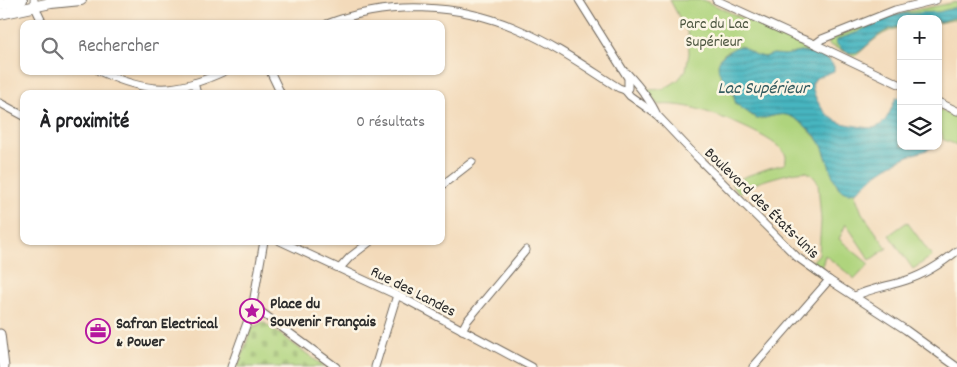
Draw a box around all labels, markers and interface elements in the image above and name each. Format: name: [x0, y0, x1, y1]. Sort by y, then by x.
park label: Parc du Lac Supérieur: [679, 13, 749, 54]
map controls: [897, 15, 942, 150]
button: +: [897, 15, 942, 60]
search box: [20, 20, 445, 75]
icon: search: [38, 34, 66, 62]
text: Rechercher: [78, 34, 159, 61]
button: −: [897, 60, 942, 105]
water label: Lac Supérieur: [717, 77, 811, 102]
button: layers: [897, 105, 942, 150]
text: À proximité: [40, 108, 129, 138]
text: 0 résultats: [356, 111, 425, 134]
street label: Boulevard des États-Unis: [699, 143, 824, 265]
street label: Rue des Landes: [366, 261, 460, 324]
place label: Place du Souvenir Français: [270, 293, 377, 334]
place icon: Place du Souvenir Français: [239, 298, 265, 324]
place label: Safran Electrical & Power: [116, 313, 218, 354]
office icon: Safran Electrical & Power: [85, 318, 111, 344]

